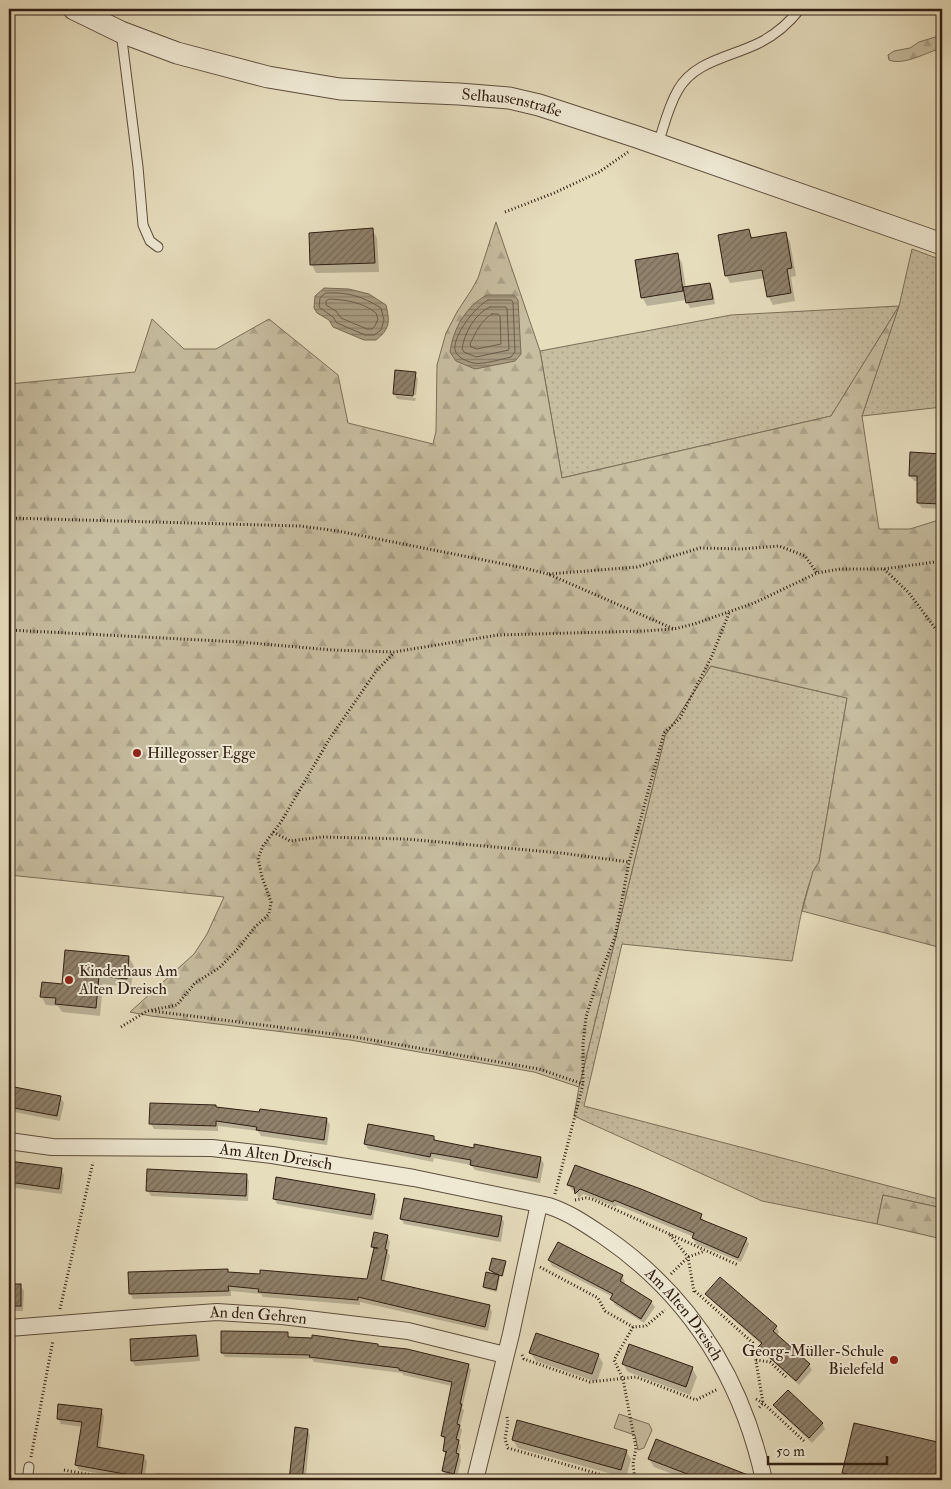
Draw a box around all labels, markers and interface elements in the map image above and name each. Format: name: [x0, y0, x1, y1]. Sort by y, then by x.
street label: Selhausenstraße: [461, 84, 565, 122]
place label: Hillegosser Egge: [147, 743, 256, 763]
marker: Hillegosser Egge: [131, 747, 143, 759]
place label: Kinderhaus Am Alten Dreisch: [78, 961, 178, 999]
marker: Kinderhaus Am Alten Dreisch: [63, 974, 75, 986]
street label: Am Alten Dreisch: [217, 1139, 335, 1175]
street label: Am Alten Dreisch: [640, 1263, 728, 1365]
street label: An den Gehren: [208, 1302, 308, 1329]
place label: Georg-Müller-Schule Bielefeld: [742, 1341, 884, 1379]
marker: Georg-Müller-Schule Bielefeld: [888, 1354, 900, 1366]
scale bar: [768, 1434, 887, 1466]
text: 50 m: [776, 1442, 805, 1461]

